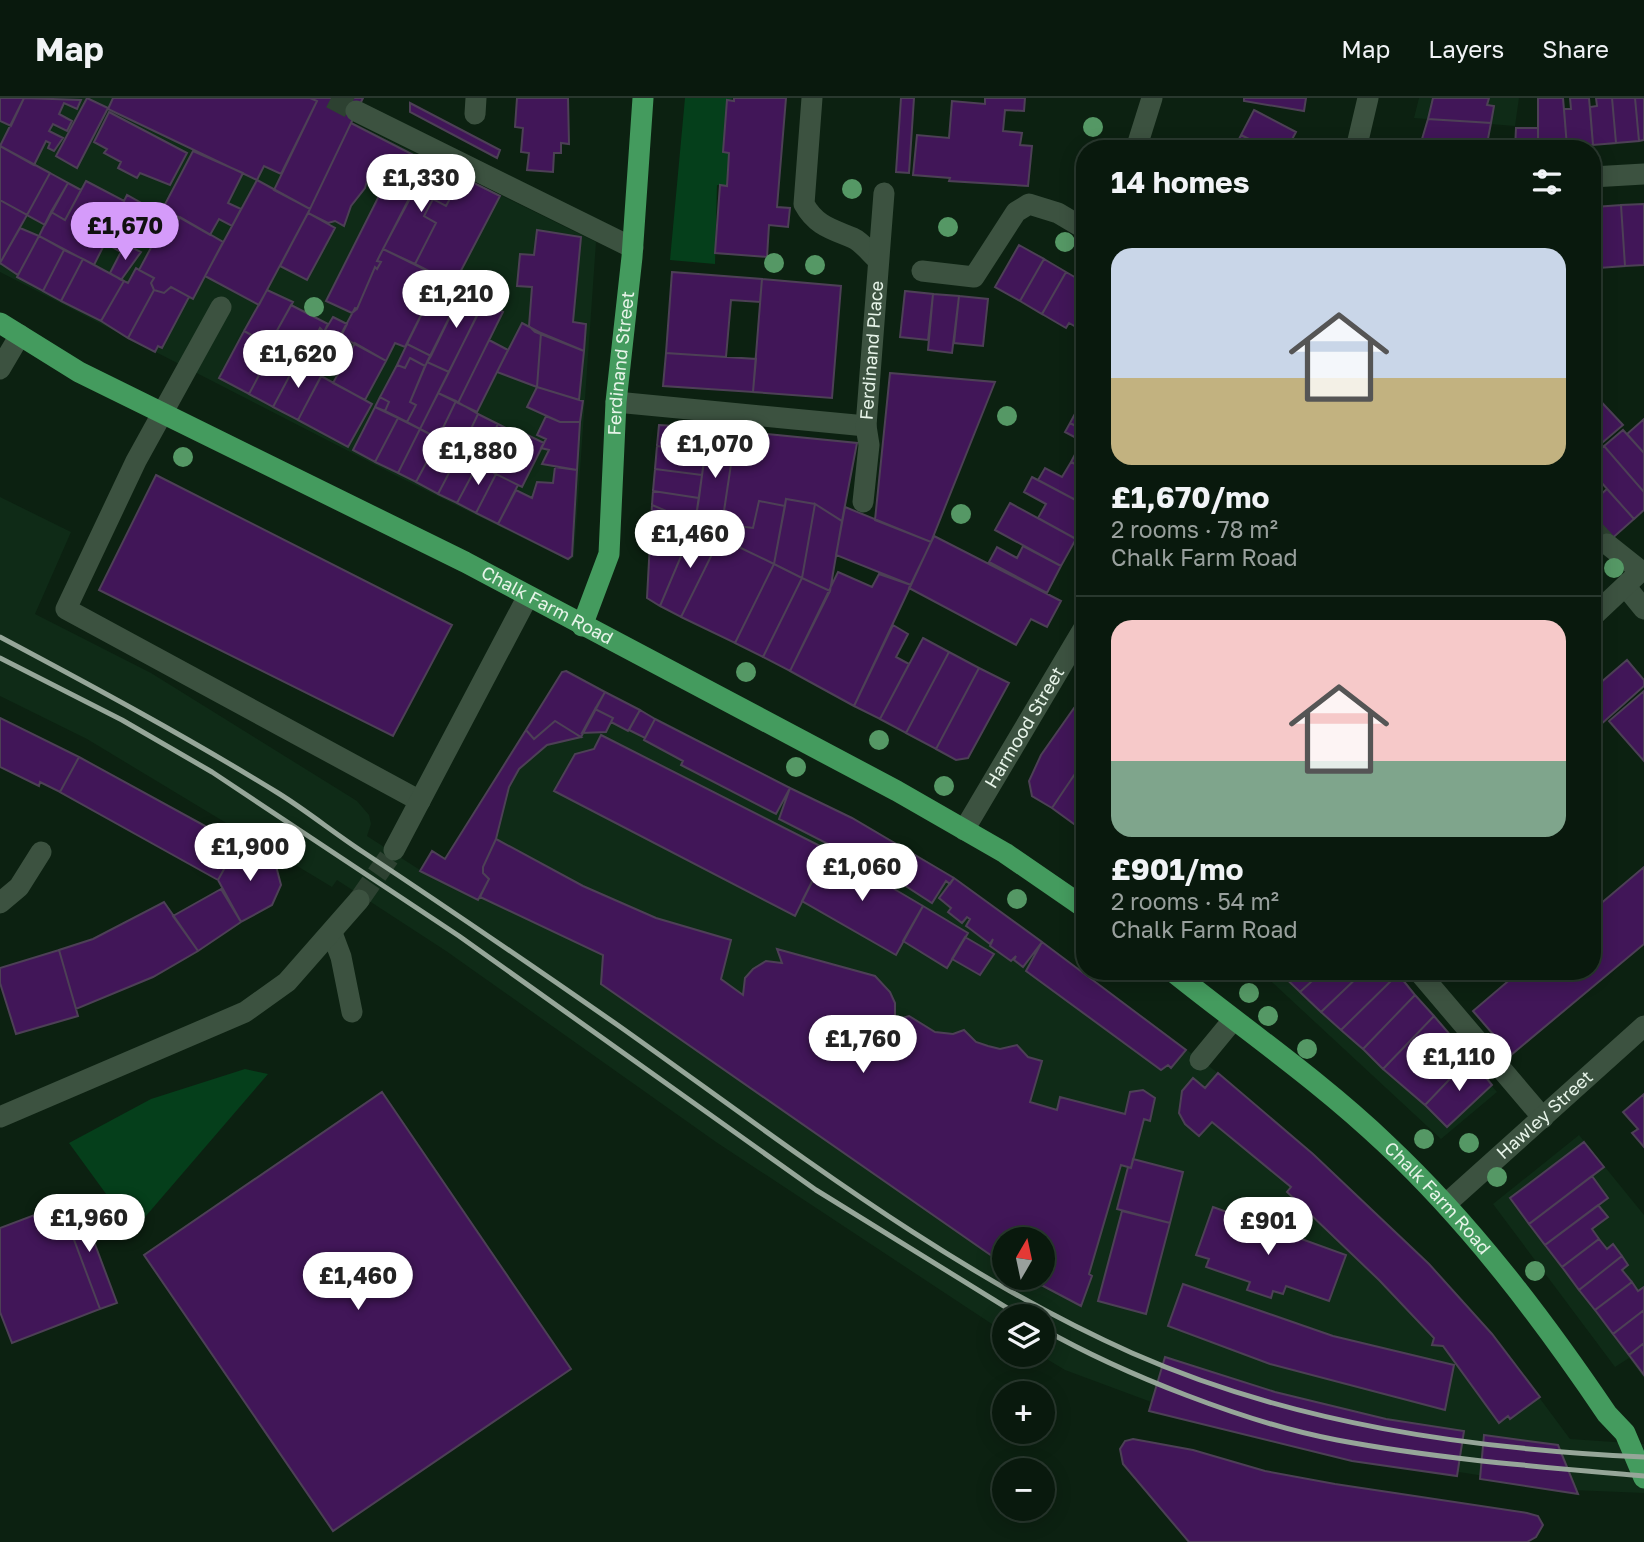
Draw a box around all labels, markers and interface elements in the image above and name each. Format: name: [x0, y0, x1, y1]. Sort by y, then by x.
text: Map: [35, 29, 104, 68]
text: Map: [1341, 34, 1390, 63]
text: Layers: [1428, 34, 1504, 63]
text: Share: [1542, 34, 1609, 63]
pin: £1,330: [364, 155, 478, 214]
text: £1,330: [382, 163, 460, 191]
icon: filters: [1528, 163, 1566, 201]
text: 14 homes: [1111, 164, 1250, 200]
pin: £1,670: [68, 202, 182, 262]
text: £1,670: [87, 211, 163, 239]
pin: £1,210: [399, 271, 513, 330]
text: £1,210: [418, 279, 494, 307]
street label: Ferdinand Place: [855, 280, 887, 421]
street label: Ferdinand Street: [602, 290, 638, 436]
icon: home: [1276, 294, 1402, 420]
pin: £1,620: [241, 330, 355, 390]
text: £1,620: [259, 339, 337, 367]
pin: £1,070: [658, 420, 772, 480]
pin: £1,880: [421, 428, 535, 487]
text: £1,070: [677, 429, 753, 457]
text: £1,880: [439, 436, 517, 464]
text: £1,670/mo: [1111, 479, 1269, 515]
pin: £1,460: [633, 510, 747, 570]
text: 2 rooms · 78 m²: [1111, 515, 1278, 543]
text: £1,460: [651, 519, 729, 547]
text: Chalk Farm Road: [1111, 543, 1298, 571]
street label: Chalk Farm Road: [478, 561, 617, 649]
street label: Harmood Street: [979, 662, 1068, 792]
icon: home: [1276, 666, 1402, 792]
pin: £1,900: [193, 824, 307, 883]
text: £1,900: [211, 832, 289, 860]
pin: £1,060: [805, 844, 919, 903]
text: £901/mo: [1111, 851, 1243, 887]
text: £1,060: [823, 852, 901, 880]
text: 2 rooms · 54 m²: [1111, 887, 1279, 915]
text: Chalk Farm Road: [1111, 915, 1298, 943]
pin: £1,760: [806, 1016, 920, 1075]
text: £1,760: [825, 1024, 901, 1052]
pin: £1,110: [1402, 1034, 1516, 1093]
text: £1,110: [1422, 1042, 1496, 1070]
street label: Hawley Street: [1492, 1065, 1597, 1163]
street label: Chalk Farm Road: [1380, 1136, 1496, 1258]
pin: £1,960: [32, 1194, 146, 1254]
pin: £901: [1227, 1198, 1309, 1257]
text: £1,960: [50, 1203, 128, 1231]
text: £901: [1240, 1206, 1296, 1234]
north arrow: [992, 1227, 1055, 1290]
map controls: [992, 1227, 1055, 1521]
pin: £1,460: [301, 1252, 415, 1312]
text: £1,460: [319, 1261, 397, 1289]
button: layers: [992, 1304, 1055, 1367]
button: +: [992, 1381, 1055, 1444]
button: −: [992, 1458, 1055, 1521]

